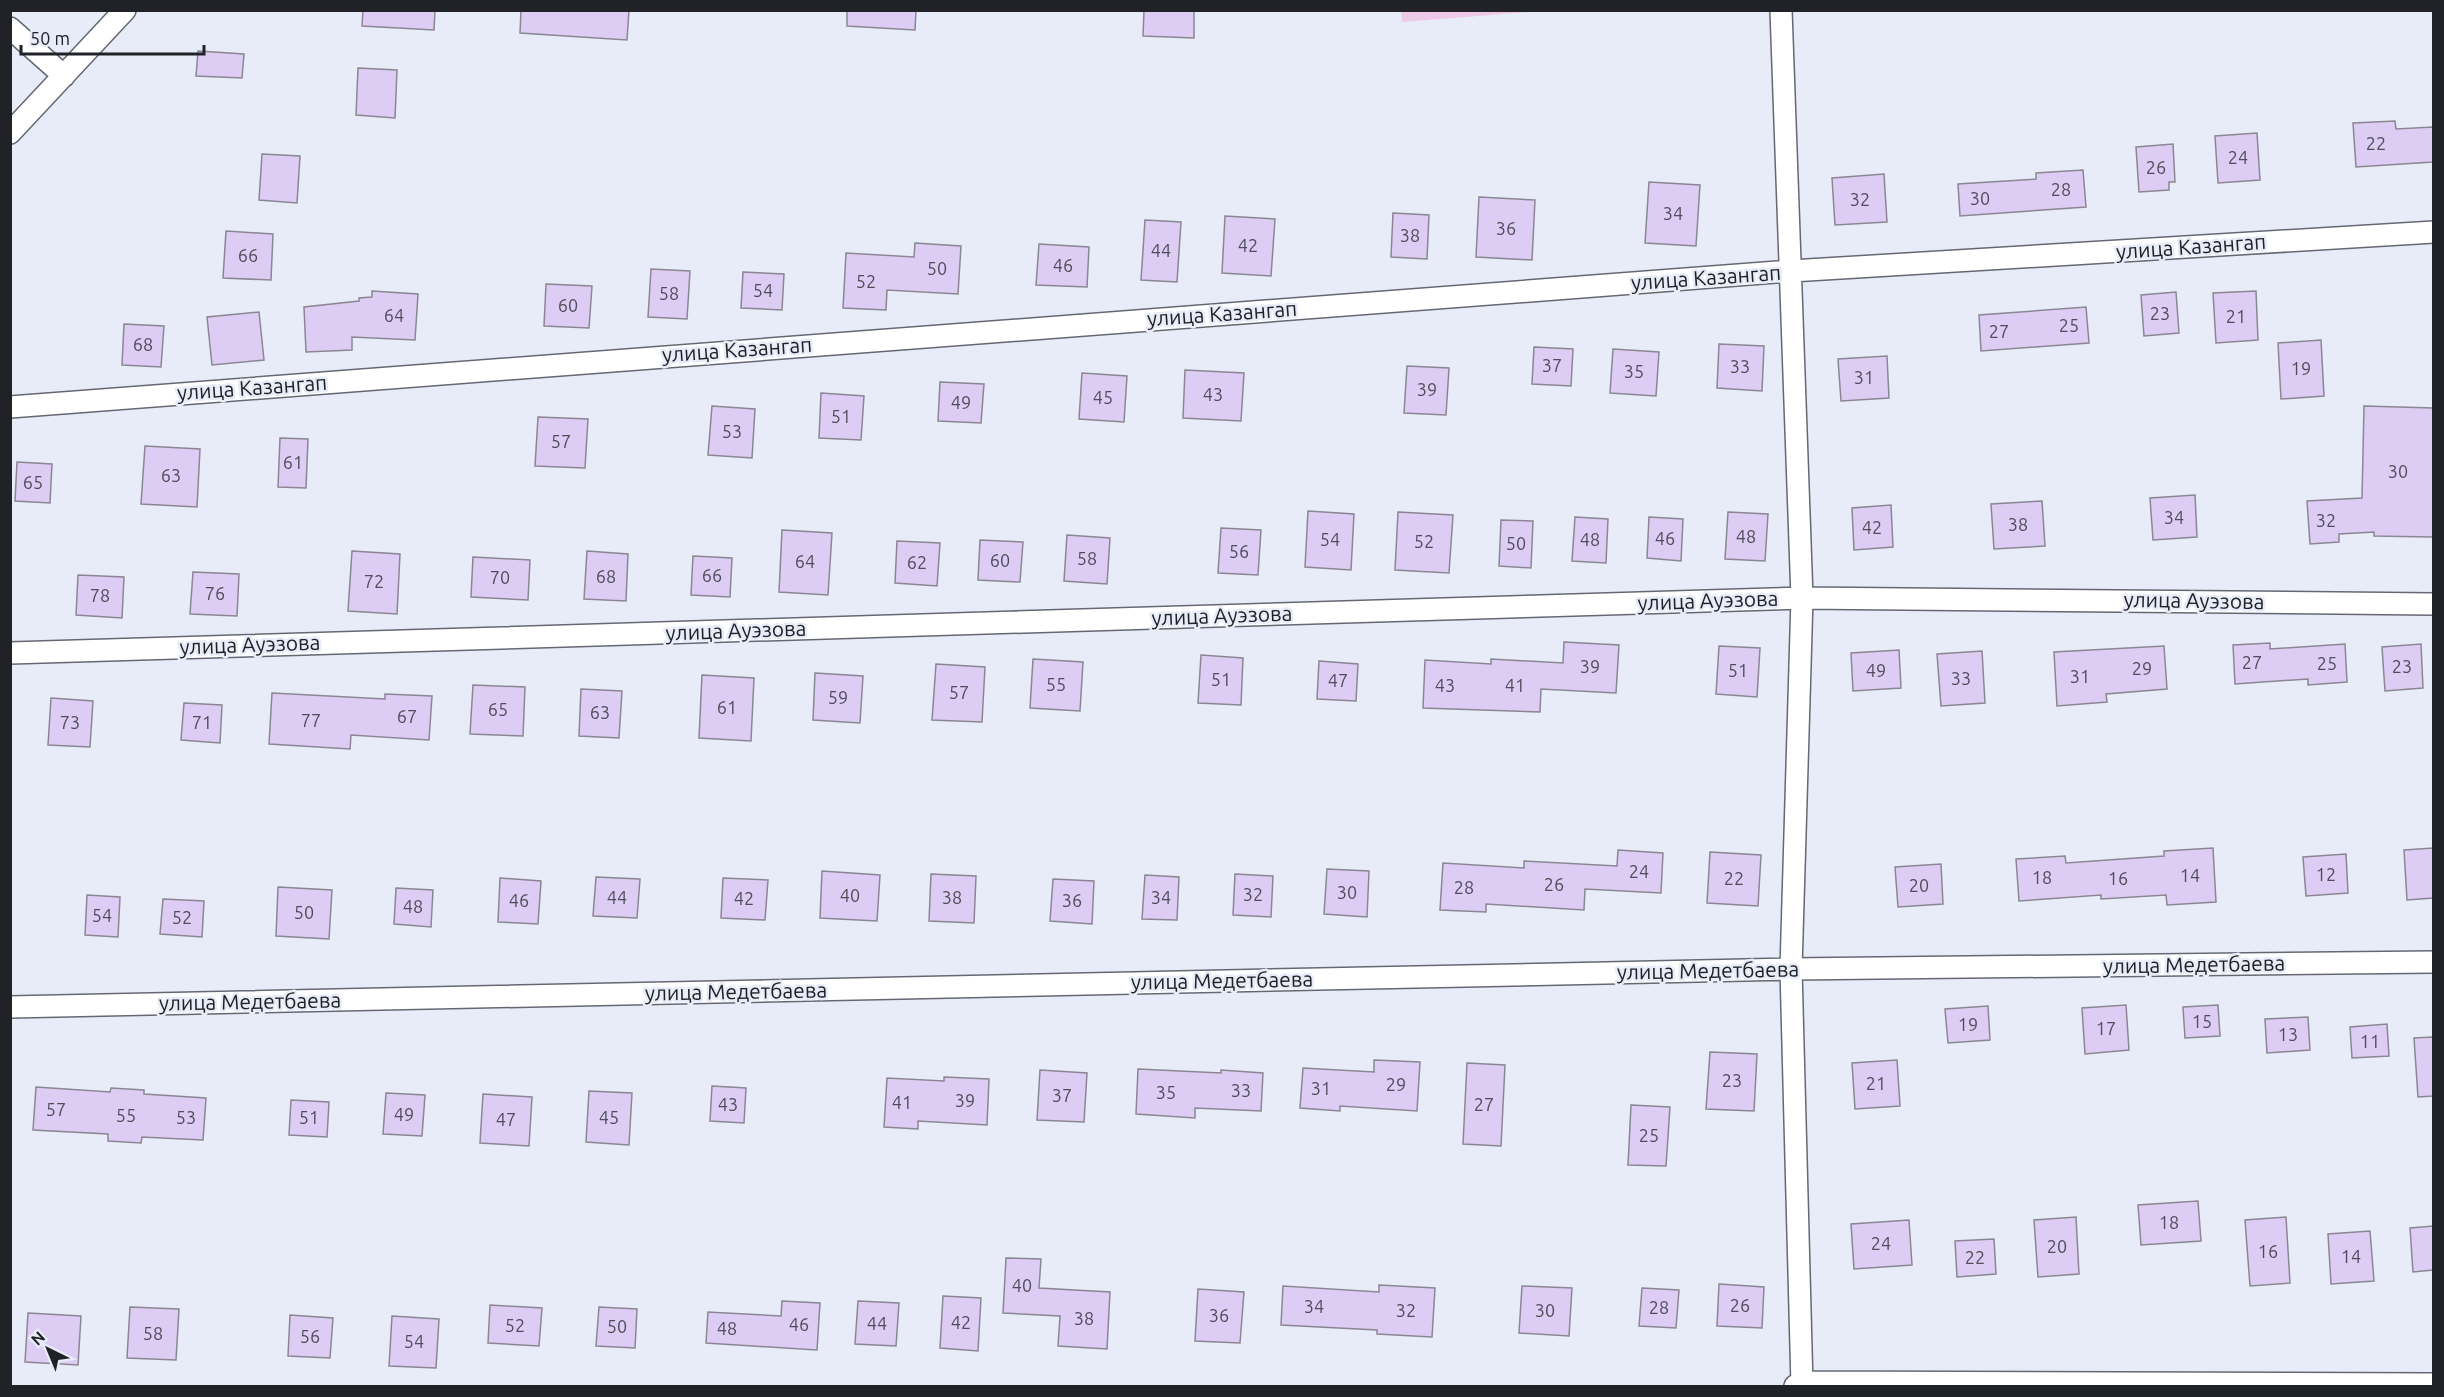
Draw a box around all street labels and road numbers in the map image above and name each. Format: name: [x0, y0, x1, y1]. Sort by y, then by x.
street label: улица Казангап: [2115, 229, 2267, 263]
street label: улица Казангап: [1630, 260, 1782, 294]
street label: улица Казангап: [1146, 296, 1298, 330]
street label: улица Казангап: [661, 332, 813, 366]
street label: улица Казангап: [176, 370, 328, 404]
street label: улица Ауэзова: [1637, 586, 1779, 614]
street label: улица Ауэзова: [2123, 587, 2265, 613]
street label: улица Ауэзова: [1151, 601, 1293, 629]
street label: улица Ауэзова: [665, 616, 807, 644]
street label: улица Ауэзова: [179, 630, 321, 658]
street label: улица Медетбаева: [2103, 950, 2285, 978]
street label: улица Медетбаева: [1617, 956, 1799, 984]
street label: улица Медетбаева: [1131, 966, 1313, 994]
street label: улица Медетбаева: [645, 977, 827, 1005]
street label: улица Медетбаева: [159, 987, 341, 1015]

